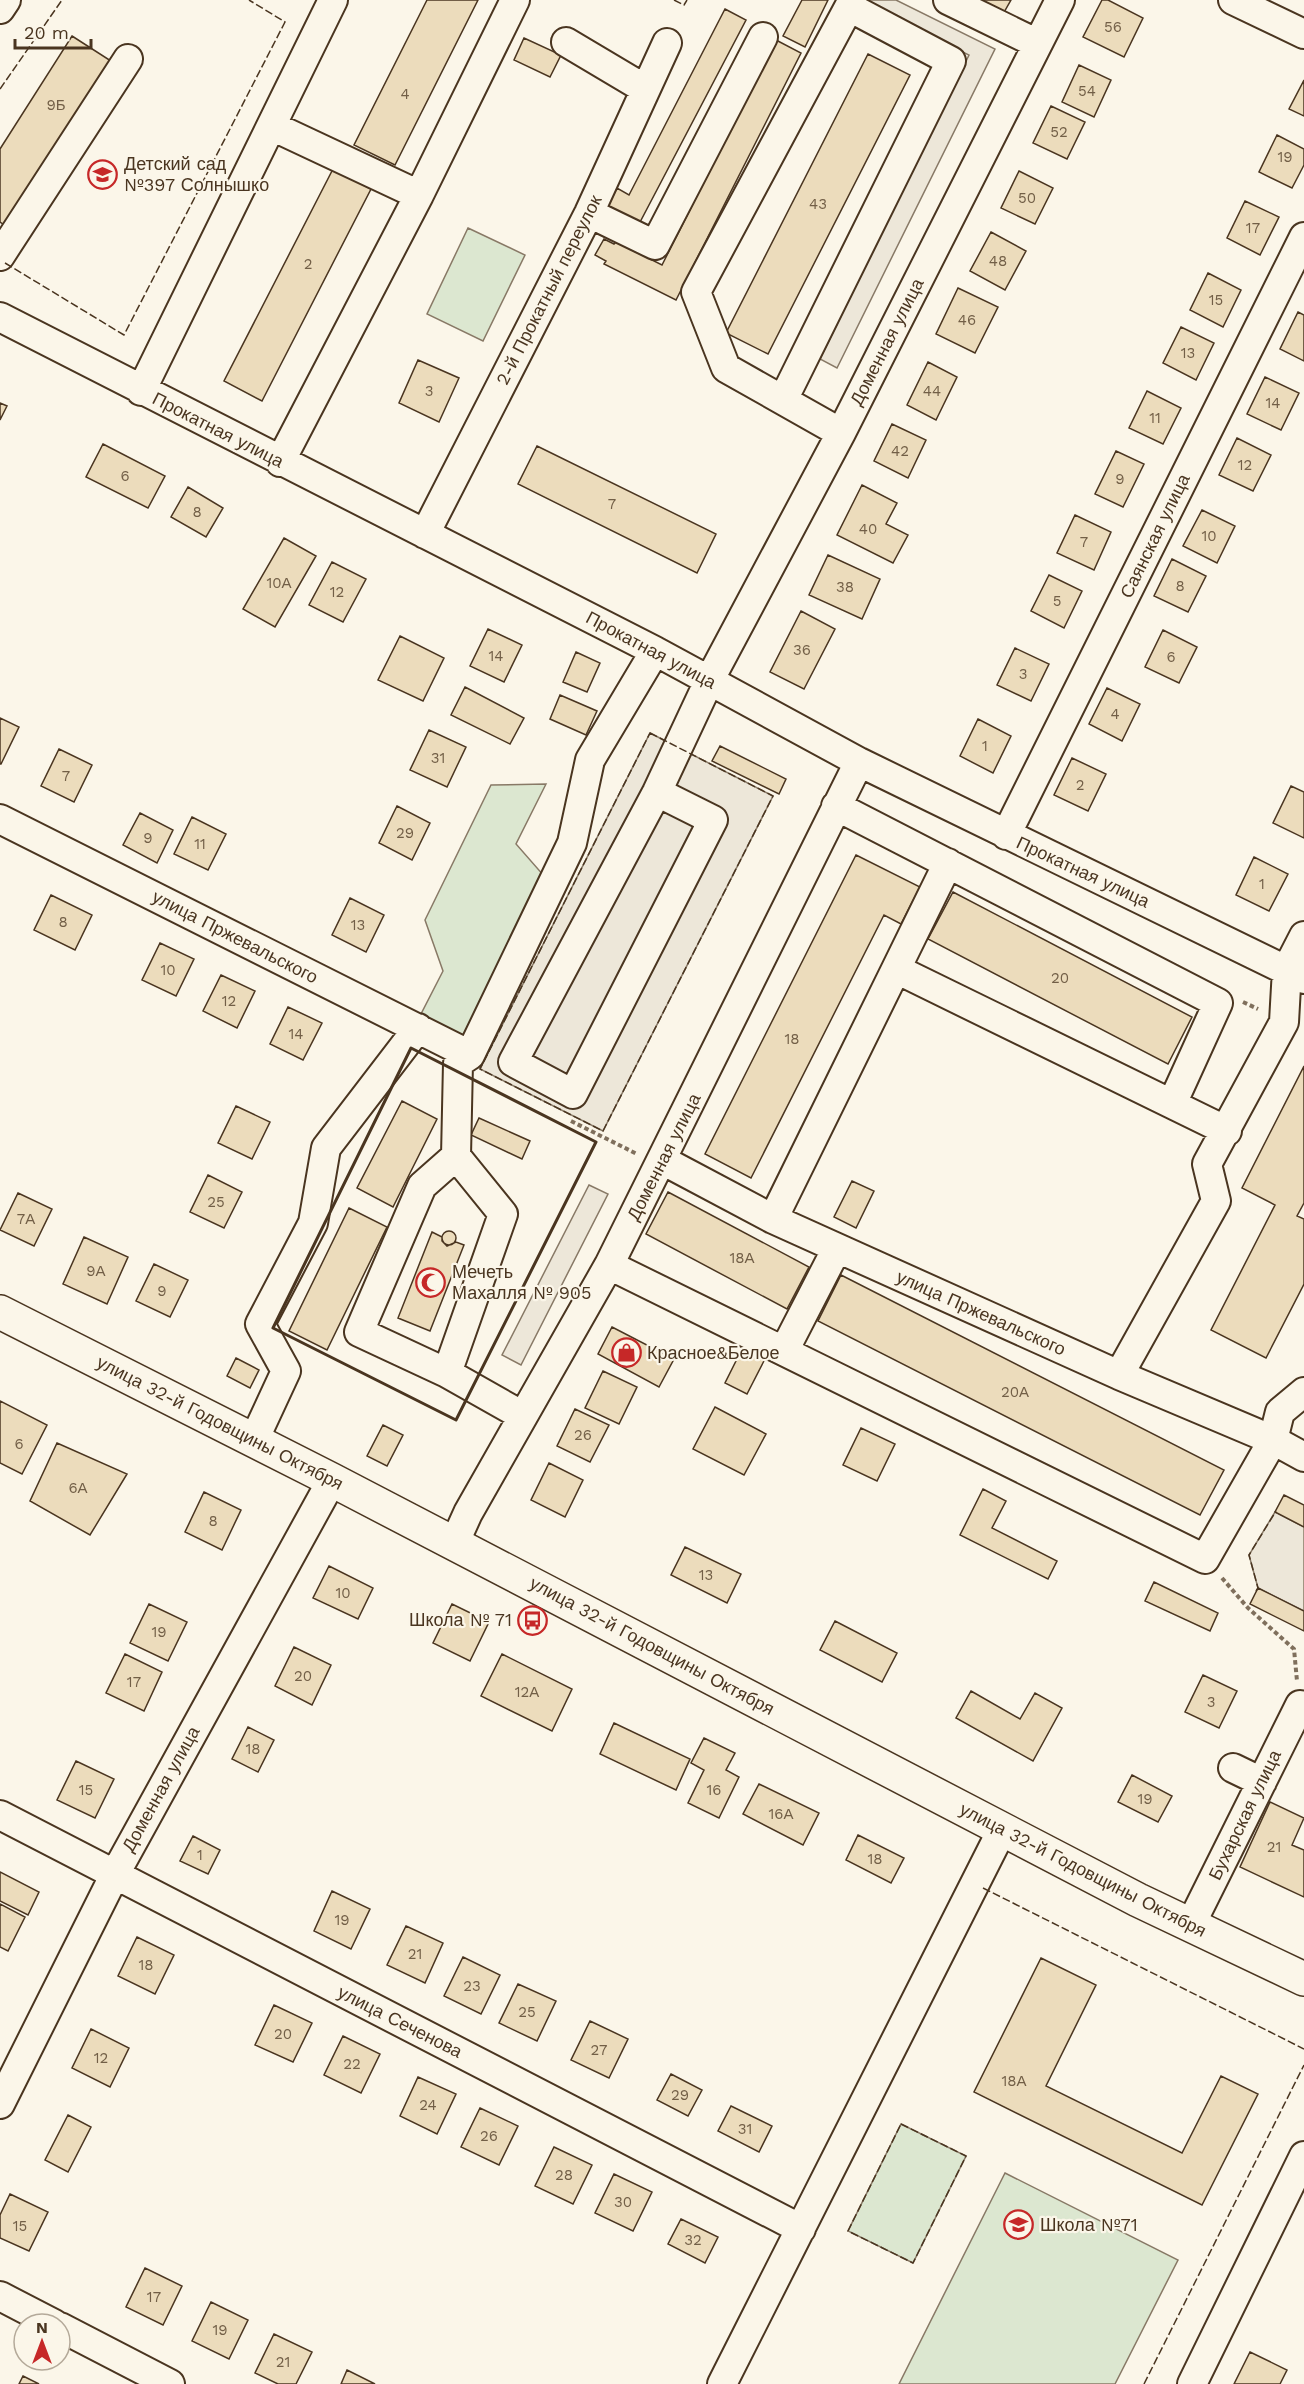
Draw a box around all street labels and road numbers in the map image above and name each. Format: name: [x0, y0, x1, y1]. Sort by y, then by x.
street label: 2-й Прокатный переулок: [491, 191, 606, 388]
street label: Доменная улица: [845, 274, 928, 409]
street label: Прокатная улица: [149, 387, 288, 472]
street label: Саянская улица: [1115, 469, 1194, 601]
street label: Прокатная улица: [583, 606, 721, 693]
street label: Прокатная улица: [1013, 832, 1154, 912]
street label: улица Пржевальского: [149, 886, 322, 987]
street label: Доменная улица: [622, 1089, 705, 1224]
street label: улица Пржевальского: [893, 1266, 1069, 1359]
street label: улица 32-й Годовщины Октября: [94, 1351, 347, 1494]
street label: улица 32-й Годовщины Октября: [526, 1572, 778, 1719]
street label: Доменная улица: [117, 1722, 204, 1855]
street label: Бухарская улица: [1204, 1746, 1286, 1883]
street label: улица 32-й Годовщины Октября: [957, 1798, 1210, 1941]
street label: улица Сеченова: [335, 1981, 467, 2062]

